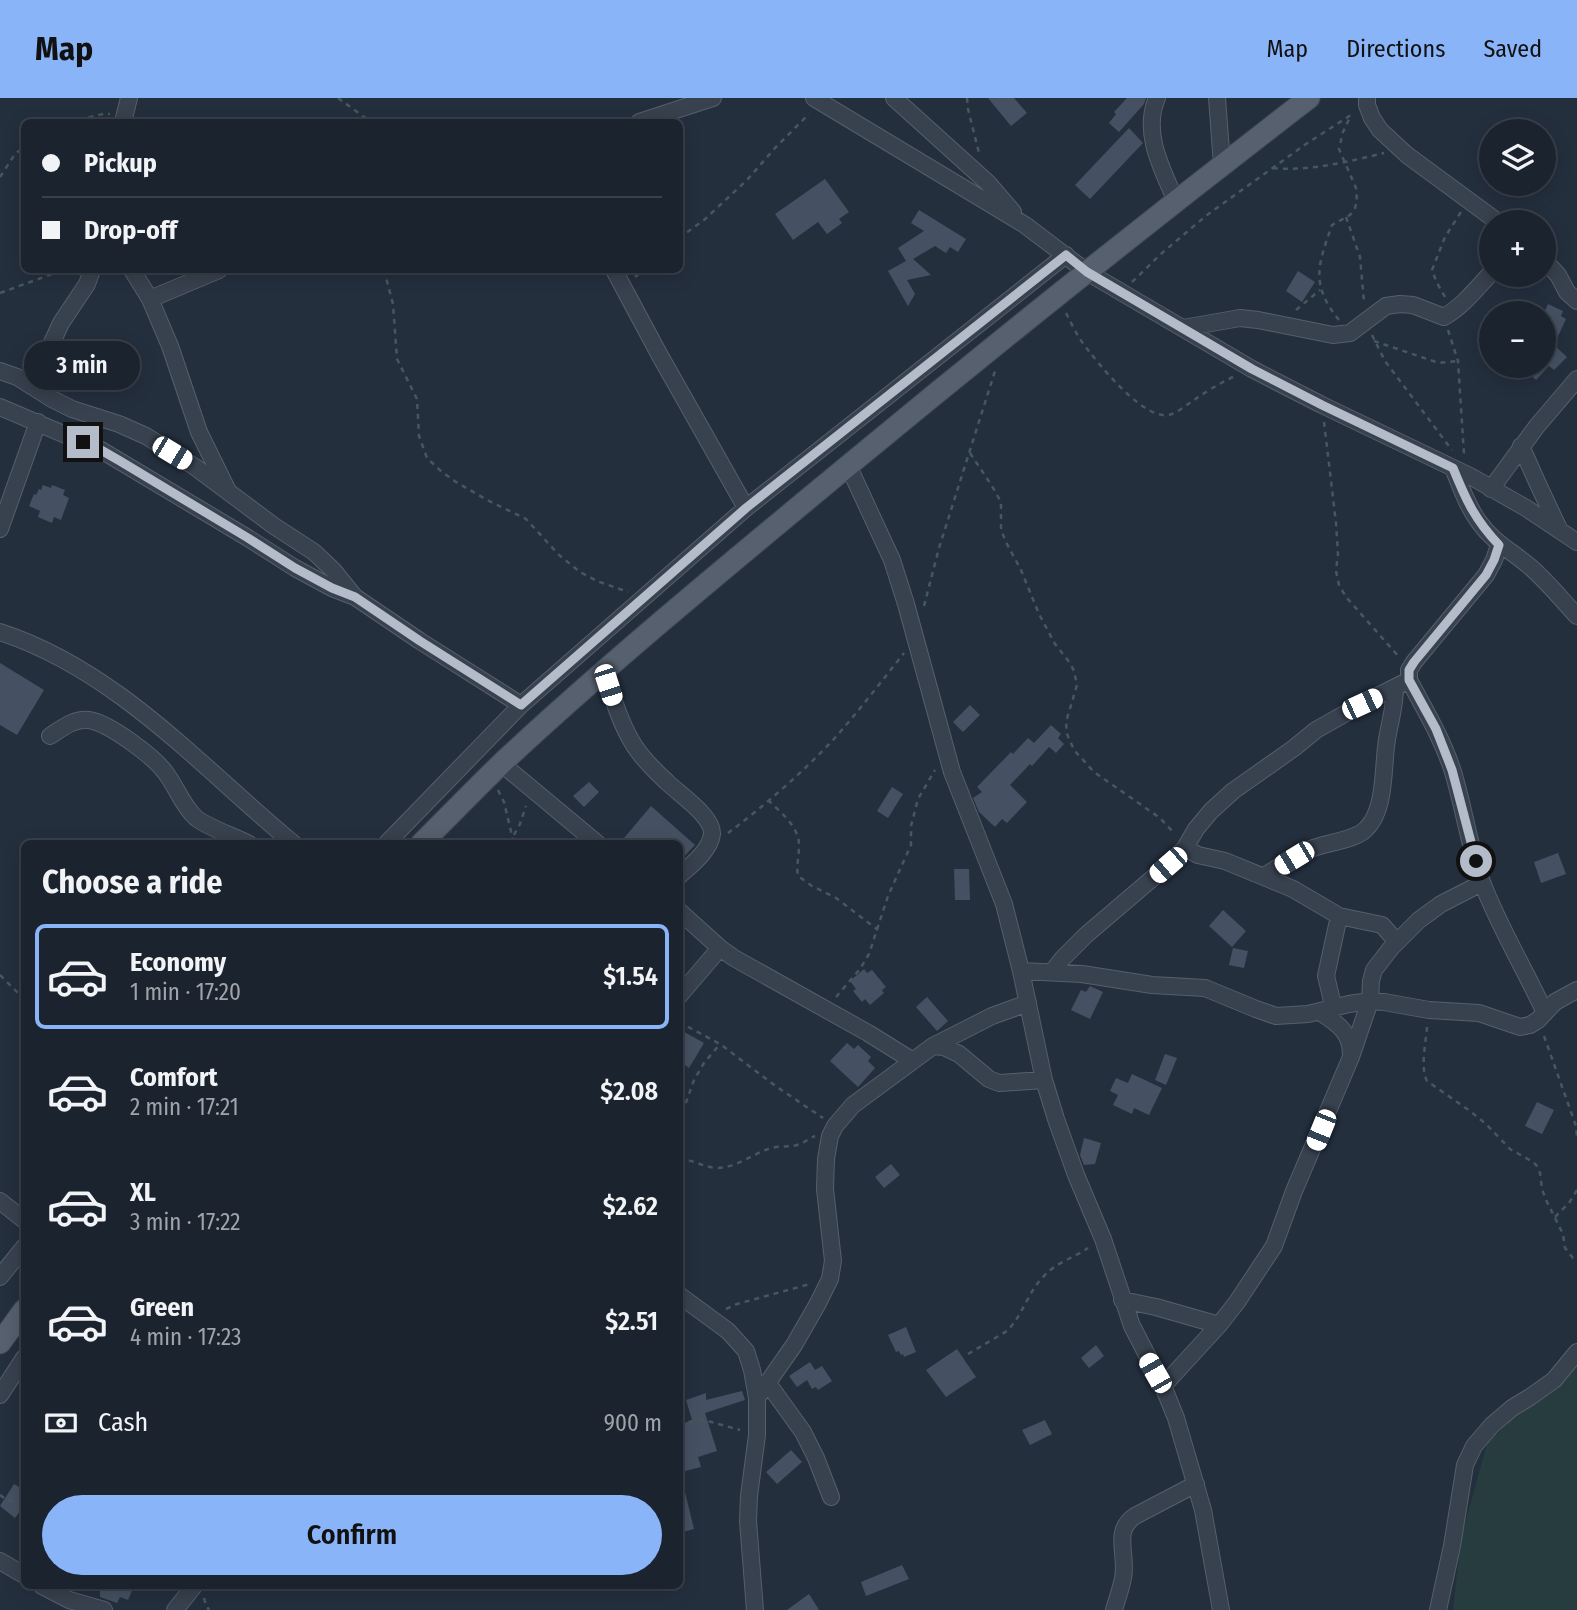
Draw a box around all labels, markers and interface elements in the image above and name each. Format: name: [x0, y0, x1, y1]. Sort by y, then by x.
text: Map: [35, 29, 93, 69]
text: Map: [1267, 35, 1308, 63]
text: Directions: [1346, 35, 1445, 63]
text: Saved: [1483, 35, 1542, 63]
map controls: [1479, 119, 1556, 378]
button: layers: [1479, 119, 1556, 196]
text: Pickup: [84, 148, 157, 179]
button: +: [1479, 210, 1556, 287]
text: Drop-off: [84, 215, 177, 246]
button: −: [1479, 301, 1556, 378]
callout: 3 min: [25, 341, 141, 390]
text: 3 min: [56, 351, 108, 379]
route end: [67, 426, 99, 458]
car: [149, 433, 196, 473]
car: [592, 662, 625, 708]
car: [1339, 686, 1386, 722]
car: [1271, 838, 1318, 878]
car: [1146, 843, 1191, 887]
route start: [1460, 845, 1492, 877]
text: Choose a ride: [42, 863, 223, 901]
icon: car: [46, 945, 109, 1008]
text: Economy: [130, 947, 226, 978]
text: $1.54: [603, 961, 658, 992]
text: 1 min · 17:20: [130, 978, 241, 1006]
icon: car: [46, 1060, 109, 1123]
text: Comfort: [130, 1062, 218, 1093]
text: $2.08: [600, 1076, 658, 1107]
text: 2 min · 17:21: [130, 1093, 239, 1121]
car: [1304, 1107, 1339, 1153]
icon: car: [46, 1175, 109, 1238]
text: XL: [130, 1177, 156, 1208]
text: $2.62: [603, 1191, 658, 1222]
text: 3 min · 17:22: [130, 1208, 241, 1236]
icon: car: [46, 1290, 109, 1353]
text: Green: [130, 1292, 194, 1323]
text: $2.51: [605, 1306, 658, 1337]
text: 4 min · 17:23: [130, 1323, 241, 1351]
car: [1136, 1350, 1175, 1396]
icon: cash: [42, 1404, 80, 1442]
text: Cash: [98, 1407, 148, 1438]
text: 900 m: [604, 1409, 662, 1437]
button: Confirm: [42, 1495, 662, 1575]

